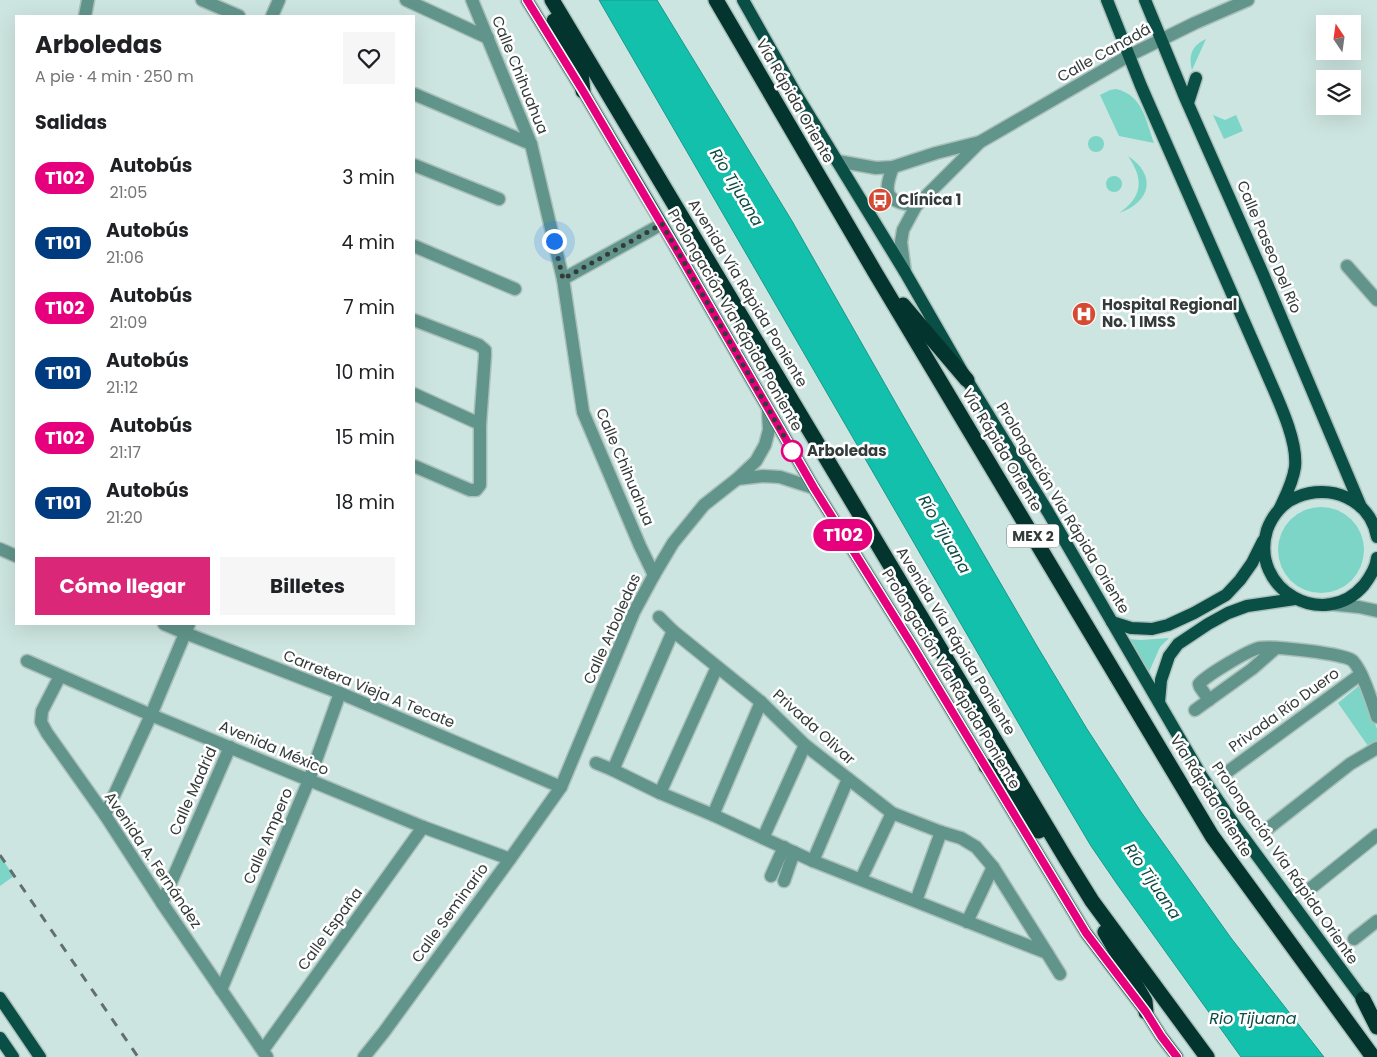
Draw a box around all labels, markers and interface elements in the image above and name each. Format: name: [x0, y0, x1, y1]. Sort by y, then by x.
street label: Calle Chihuahua: [487, 12, 554, 137]
north arrow: [1316, 15, 1361, 60]
map controls: [1316, 15, 1361, 115]
street label: Calle Canadá: [1053, 18, 1154, 87]
text: Arboledas: [35, 28, 162, 61]
button: heart: [343, 32, 395, 84]
street label: Vía Rápida Oriente: [751, 35, 840, 167]
text: A pie · 4 min · 250 m: [35, 65, 194, 88]
button: layers: [1316, 70, 1361, 115]
text: Salidas: [35, 109, 107, 136]
water label: Río Tijuana: [704, 144, 769, 231]
text: Autobús: [109, 152, 192, 179]
text: 3 min: [342, 164, 395, 191]
text: T102: [45, 165, 84, 190]
street label: Calle Paseo Del Río: [1232, 177, 1307, 316]
text: 21:05: [109, 181, 147, 204]
bus stop icon: Clínica 1: [867, 187, 893, 213]
place label: Clínica 1: [898, 189, 961, 210]
street label: Avenida Vía Rápida Poniente: [684, 195, 813, 391]
street label: Prolongación Vía Rápida Poniente: [663, 205, 808, 435]
text: Autobús: [106, 217, 189, 244]
text: 4 min: [342, 229, 395, 256]
your location: [542, 229, 567, 254]
text: T101: [45, 230, 81, 255]
text: 21:06: [106, 246, 144, 269]
text: Autobús: [109, 282, 192, 309]
text: 7 min: [343, 294, 395, 321]
place label: Hospital Regional No. 1 IMSS: [1102, 294, 1237, 332]
text: T102: [45, 295, 84, 320]
hospital icon: Hospital Regional No. 1 IMSS: [1071, 301, 1097, 327]
text: 21:09: [109, 311, 147, 334]
text: Autobús: [106, 347, 189, 374]
text: 10 min: [336, 359, 395, 386]
text: T101: [45, 360, 81, 385]
text: 21:12: [106, 376, 138, 399]
street label: Vía Rápida Oriente: [957, 384, 1048, 515]
street label: Prolongación Vía Rápida Oriente: [992, 398, 1135, 617]
street label: Calle Chihuahua: [591, 405, 660, 529]
text: Autobús: [109, 412, 192, 439]
text: 15 min: [336, 424, 395, 451]
text: T102: [45, 425, 84, 450]
marker: Arboledas: [781, 440, 803, 462]
place label: Arboledas: [807, 440, 887, 461]
text: 21:17: [109, 441, 141, 464]
text: Autobús: [106, 477, 189, 504]
text: 18 min: [335, 489, 395, 516]
text: T101: [45, 490, 81, 515]
water label: Río Tijuana: [913, 491, 976, 578]
text: 21:20: [106, 506, 143, 529]
line badge: T102: [808, 519, 878, 551]
text: T102: [823, 522, 863, 547]
road number: MEX 2: [1007, 524, 1059, 548]
street label: Avenida Vía Rápida Poniente: [892, 543, 1021, 739]
button: Cómo llegar: [35, 557, 210, 615]
button: Billetes: [220, 557, 395, 615]
street label: Prolongación Vía Rápida Poniente: [877, 565, 1026, 793]
street label: Calle Arboledas: [578, 570, 645, 687]
street label: Carretera Vieja A Tecate: [280, 644, 458, 733]
street label: Privada Río Duero: [1224, 662, 1343, 757]
street label: Privada Olivar: [769, 684, 860, 770]
street label: Avenida México: [216, 715, 332, 780]
street label: Vía Rápida Oriente: [1165, 731, 1257, 861]
street label: Calle Madrid: [164, 743, 221, 838]
street label: Prolongación Vía Rápida Oriente: [1207, 757, 1364, 968]
street label: Calle Ampero: [238, 784, 297, 887]
street label: Avenida A. Fernández: [100, 787, 207, 932]
water label: Río Tijuana: [1119, 839, 1187, 924]
street label: Calle Seminario: [406, 859, 493, 967]
street label: Calle España: [292, 883, 367, 975]
water label: Rio Tijuana: [1209, 1007, 1297, 1030]

